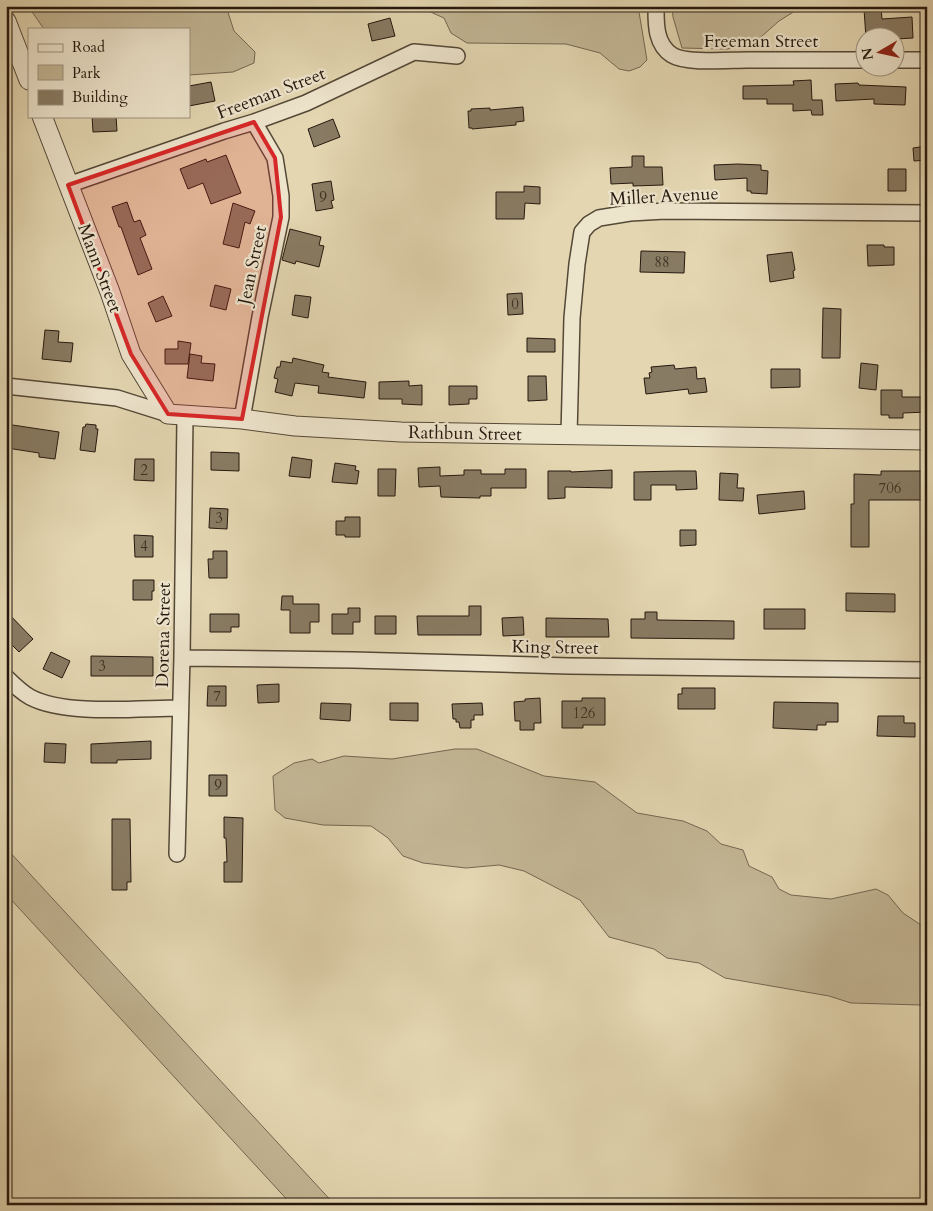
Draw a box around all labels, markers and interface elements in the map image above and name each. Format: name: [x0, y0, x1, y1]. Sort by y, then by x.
legend: [28, 28, 190, 118]
north arrow: [856, 28, 906, 78]
street label: Freeman Street: [704, 29, 819, 54]
text: Road: [72, 37, 105, 57]
text: N: [857, 46, 878, 61]
street label: Freeman Street: [213, 61, 329, 126]
text: Park: [72, 63, 101, 83]
text: Building: [72, 87, 128, 107]
street label: Miller Avenue: [609, 181, 719, 212]
house number: 9: [319, 187, 327, 207]
street label: Mann Street: [71, 220, 128, 317]
street label: Jean Street: [231, 223, 273, 310]
house number: 88: [654, 252, 670, 272]
house number: 0: [511, 294, 519, 314]
street label: Rathbun Street: [408, 420, 522, 447]
house number: 2: [140, 460, 148, 480]
house number: 706: [878, 478, 902, 498]
house number: 3: [215, 508, 223, 528]
house number: 4: [140, 536, 148, 556]
street label: Dorena Street: [150, 582, 177, 688]
street label: King Street: [511, 634, 599, 661]
house number: 3: [98, 656, 106, 676]
house number: 7: [213, 686, 221, 706]
house number: 126: [572, 703, 596, 723]
house number: 9: [214, 775, 222, 795]

